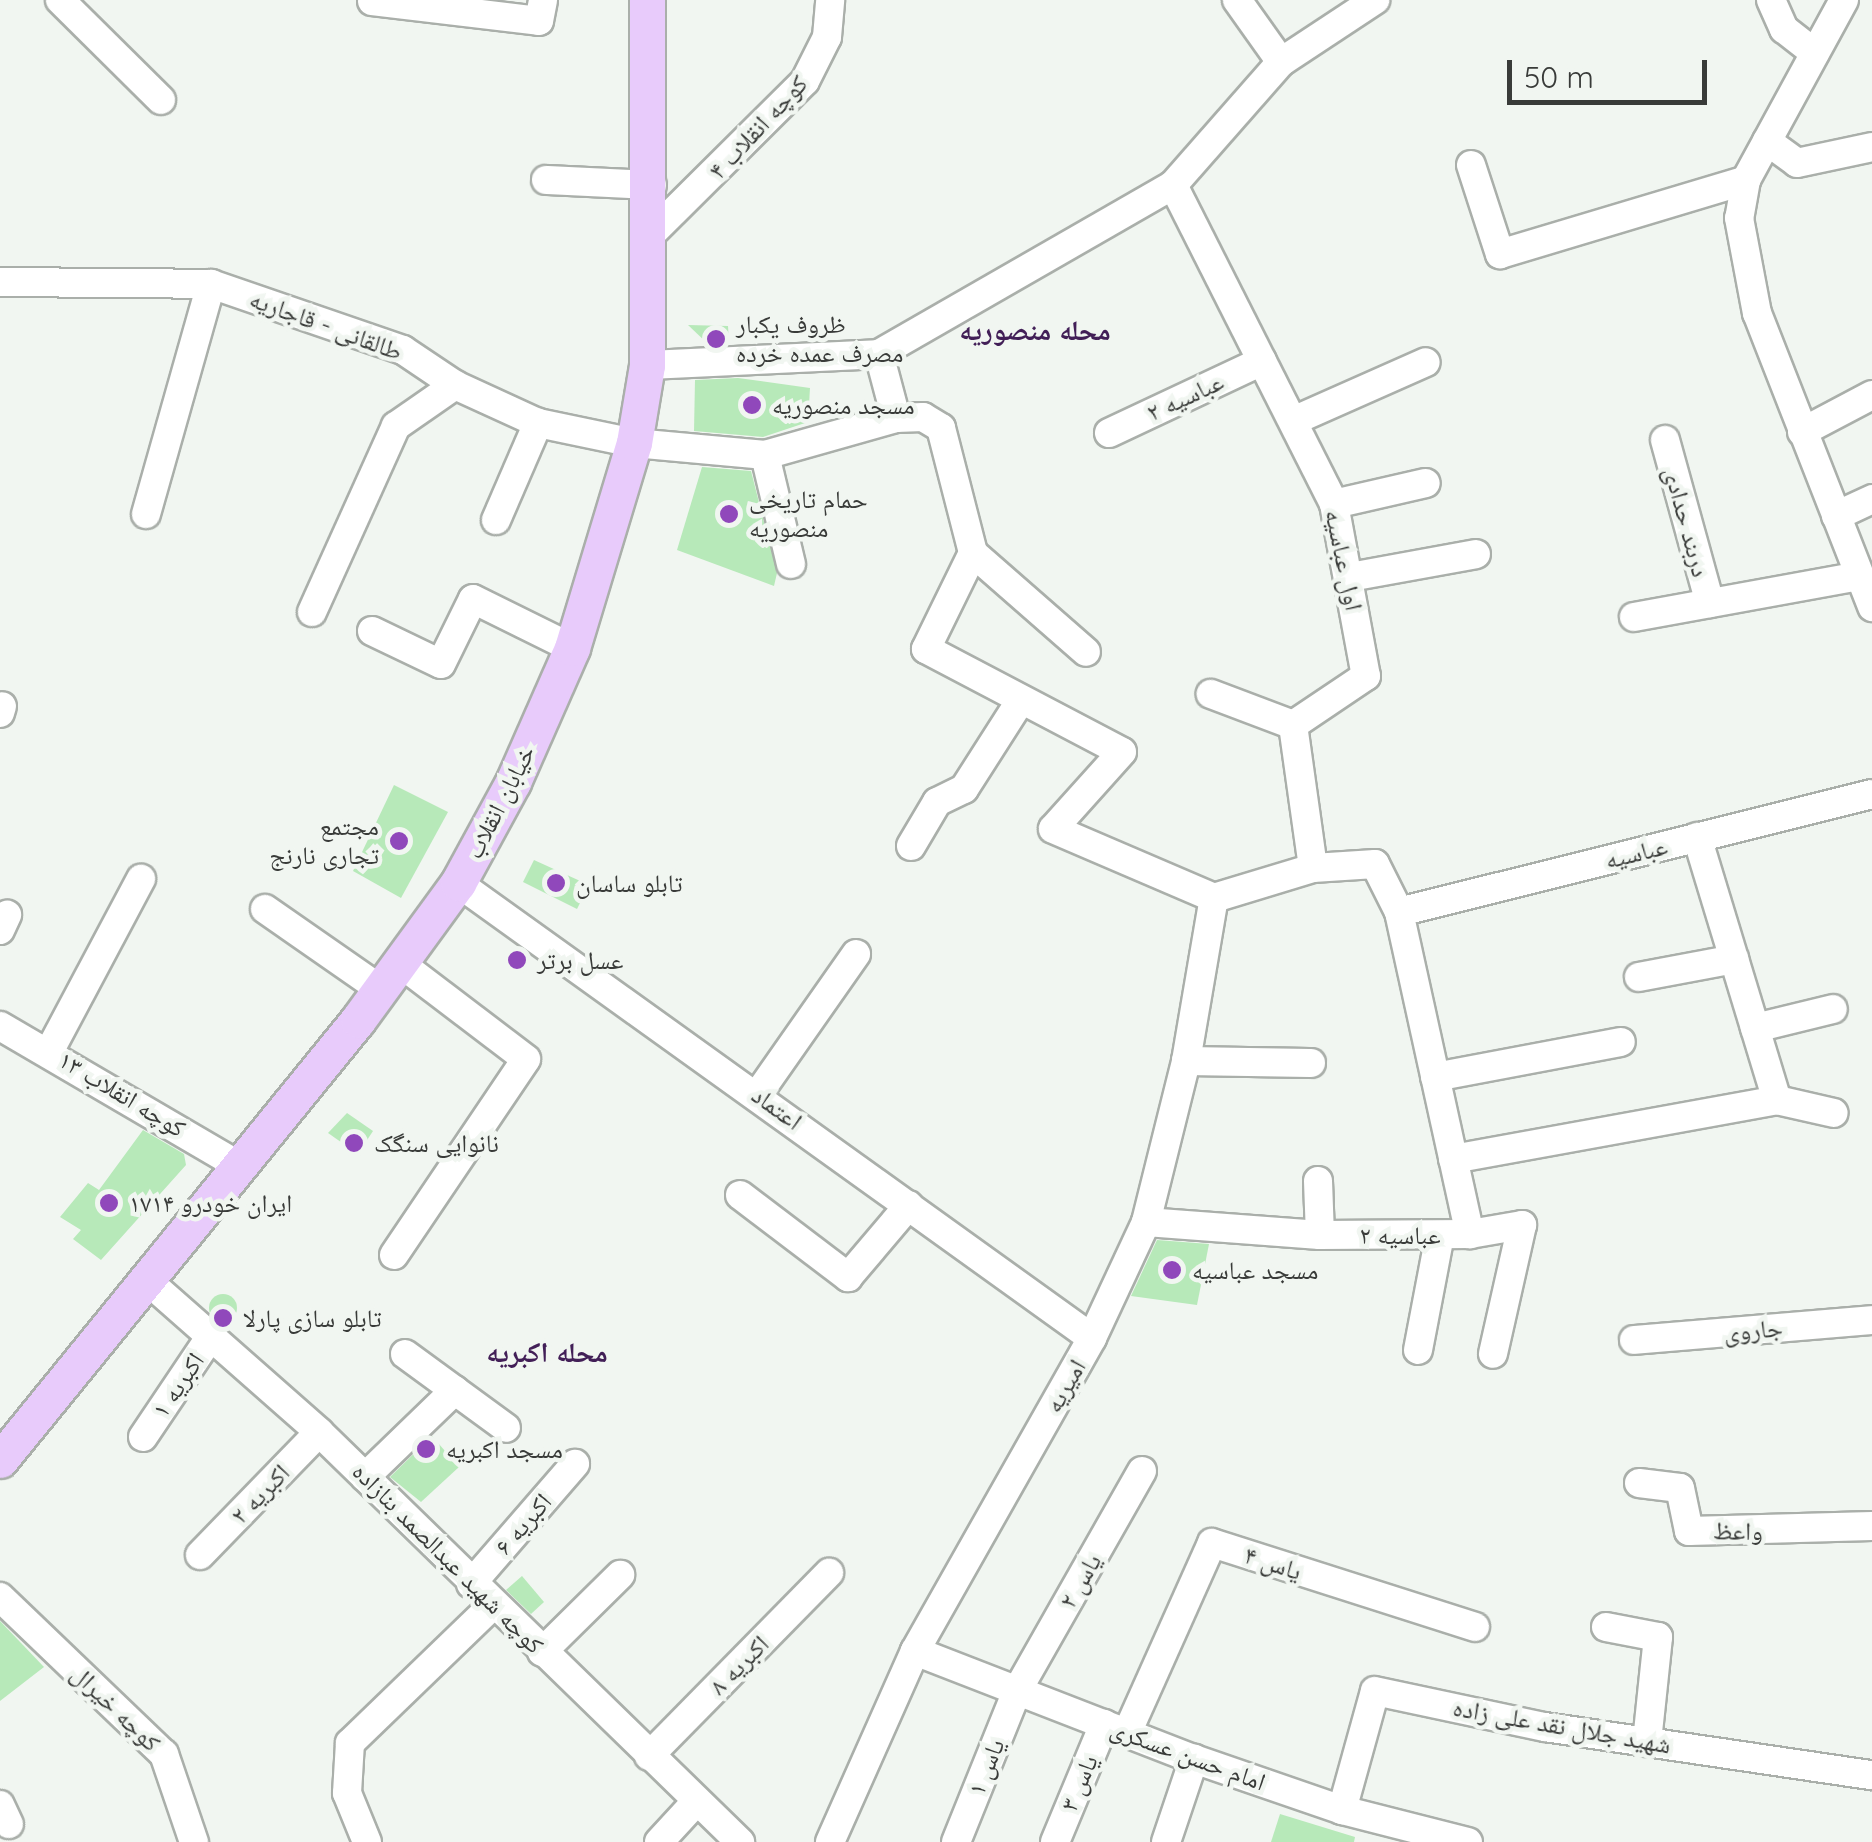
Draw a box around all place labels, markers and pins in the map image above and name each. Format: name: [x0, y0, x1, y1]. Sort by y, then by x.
place label: ظروف یکبار مصرف عمده خرده: [736, 310, 903, 369]
marker: ظروف یکبار مصرف عمده خرده: [705, 328, 727, 350]
place label: مسجد منصوریه: [772, 390, 915, 420]
marker: مسجد منصوریه: [741, 394, 763, 416]
place label: حمام تاریخی منصوریه: [749, 485, 868, 544]
marker: حمام تاریخی منصوریه: [718, 503, 740, 525]
place label: مجتمع تجاری نارنج: [269, 812, 379, 871]
marker: مجتمع تجاری نارنج: [388, 830, 410, 852]
place label: تابلو ساسان: [576, 868, 683, 898]
marker: تابلو ساسان: [545, 872, 567, 894]
place label: عسل برتر: [537, 945, 623, 975]
marker: عسل برتر: [506, 949, 528, 971]
place label: نانوایی سنگک: [374, 1128, 499, 1158]
marker: نانوایی سنگک: [343, 1132, 365, 1154]
place label: ایران خودرو ۱۷۱۴: [129, 1188, 292, 1218]
marker: ایران خودرو ۱۷۱۴: [98, 1192, 120, 1214]
place label: مسجد عباسیه: [1192, 1255, 1318, 1285]
marker: مسجد عباسیه: [1161, 1259, 1183, 1281]
place label: تابلو سازی پارلا: [243, 1303, 382, 1333]
marker: تابلو سازی پارلا: [212, 1307, 234, 1329]
place label: مسجد اکبریه: [446, 1434, 563, 1464]
marker: مسجد اکبریه: [415, 1438, 437, 1460]

